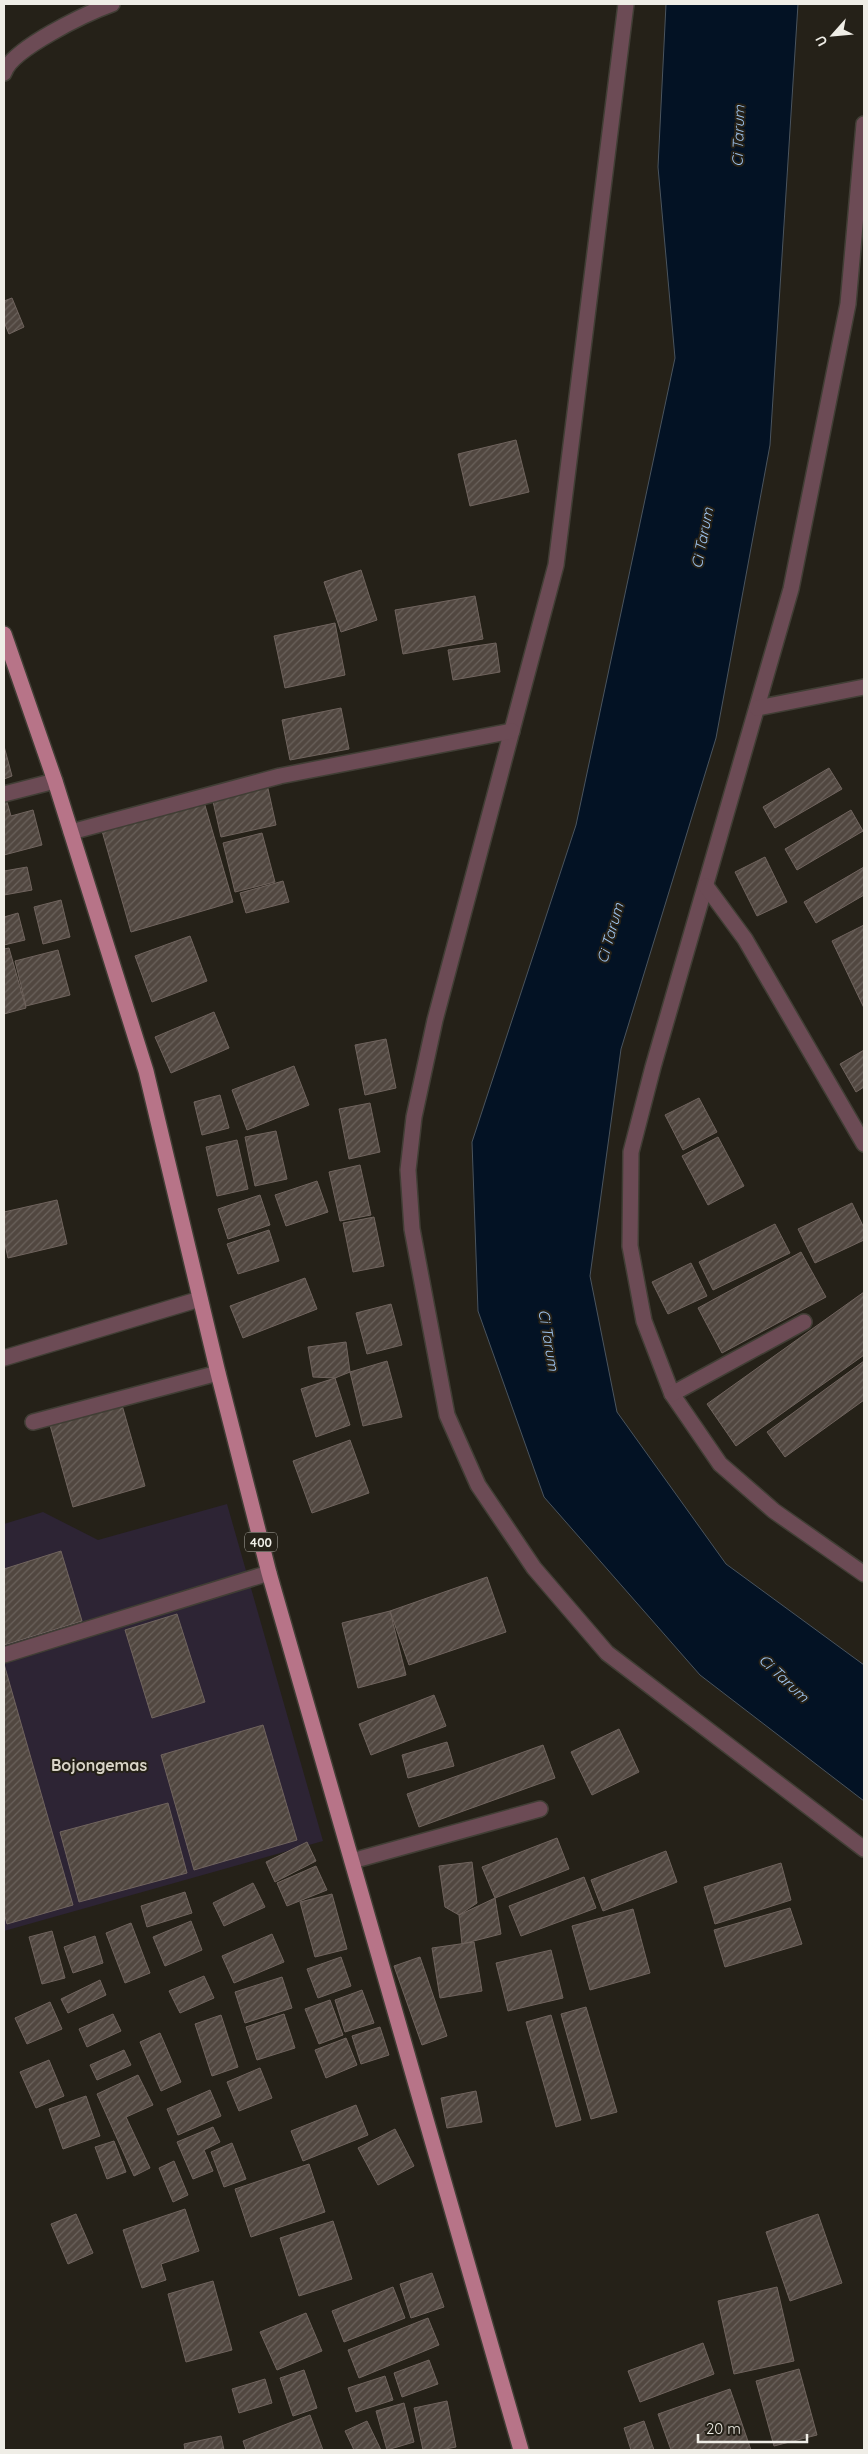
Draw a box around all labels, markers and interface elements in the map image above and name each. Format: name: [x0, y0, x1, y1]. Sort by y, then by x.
north arrow: [808, 10, 858, 60]
text: U: [811, 32, 832, 49]
water label: Ci Tarum: [727, 105, 749, 167]
water label: Ci Tarum: [687, 506, 717, 570]
water label: Ci Tarum: [592, 900, 628, 965]
water label: Ci Tarum: [534, 1308, 564, 1372]
road number: 400: [245, 1532, 277, 1551]
water label: Ci Tarum: [755, 1650, 813, 1706]
district label: Bojongemas: [51, 1755, 147, 1775]
scale bar: [698, 2412, 807, 2444]
text: 20 m: [706, 2419, 741, 2438]

